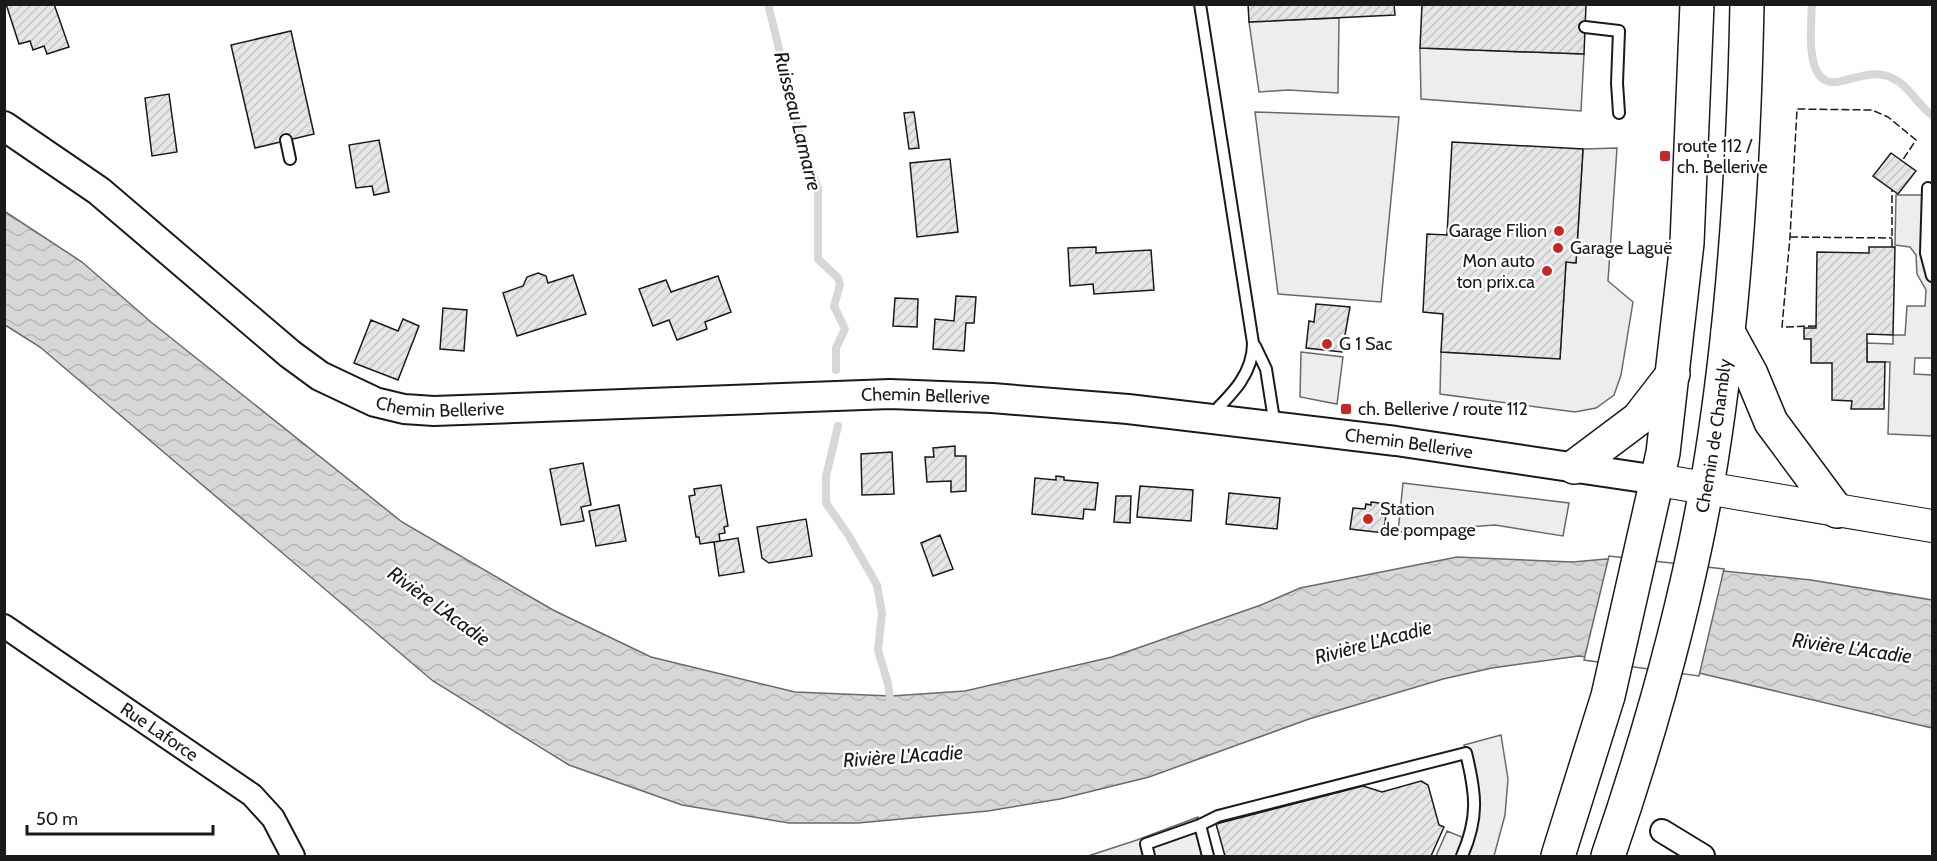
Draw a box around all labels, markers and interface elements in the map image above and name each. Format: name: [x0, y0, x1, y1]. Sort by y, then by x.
water label: Ruisseau Lamarre: [769, 49, 827, 193]
place label: route 112 / ch. Bellerive: [1677, 135, 1768, 178]
marker: route 112 / ch. Bellerive: [1658, 149, 1672, 163]
place label: Garage Filion: [1449, 220, 1547, 242]
marker: Garage Filion: [1552, 224, 1566, 238]
place label: Garage Laguë: [1570, 237, 1672, 259]
marker: Garage Laguë: [1551, 241, 1565, 255]
place label: Mon auto ton prix.ca: [1456, 250, 1535, 293]
marker: Mon auto ton prix.ca: [1540, 264, 1554, 278]
place label: G 1 Sac: [1339, 333, 1392, 355]
marker: G 1 Sac: [1320, 337, 1334, 351]
street label: Chemin de Chambly: [1691, 358, 1736, 515]
street label: Chemin Bellerive: [861, 383, 990, 409]
street label: Chemin Bellerive: [374, 392, 505, 422]
place label: ch. Bellerive / route 112: [1358, 398, 1528, 420]
marker: ch. Bellerive / route 112: [1339, 402, 1353, 416]
street label: Chemin Bellerive: [1344, 424, 1474, 463]
place label: Station de pompage: [1380, 498, 1476, 541]
marker: Station de pompage: [1361, 512, 1375, 526]
water label: Rivière L'Acadie: [383, 561, 495, 651]
water label: Rivière L'Acadie: [1312, 615, 1434, 669]
water label: Rivière L'Acadie: [1791, 628, 1913, 668]
street label: Rue Laforce: [116, 698, 202, 766]
water label: Rivière L'Acadie: [842, 740, 964, 772]
scale bar: [27, 798, 213, 836]
text: 50 m: [36, 808, 78, 830]

